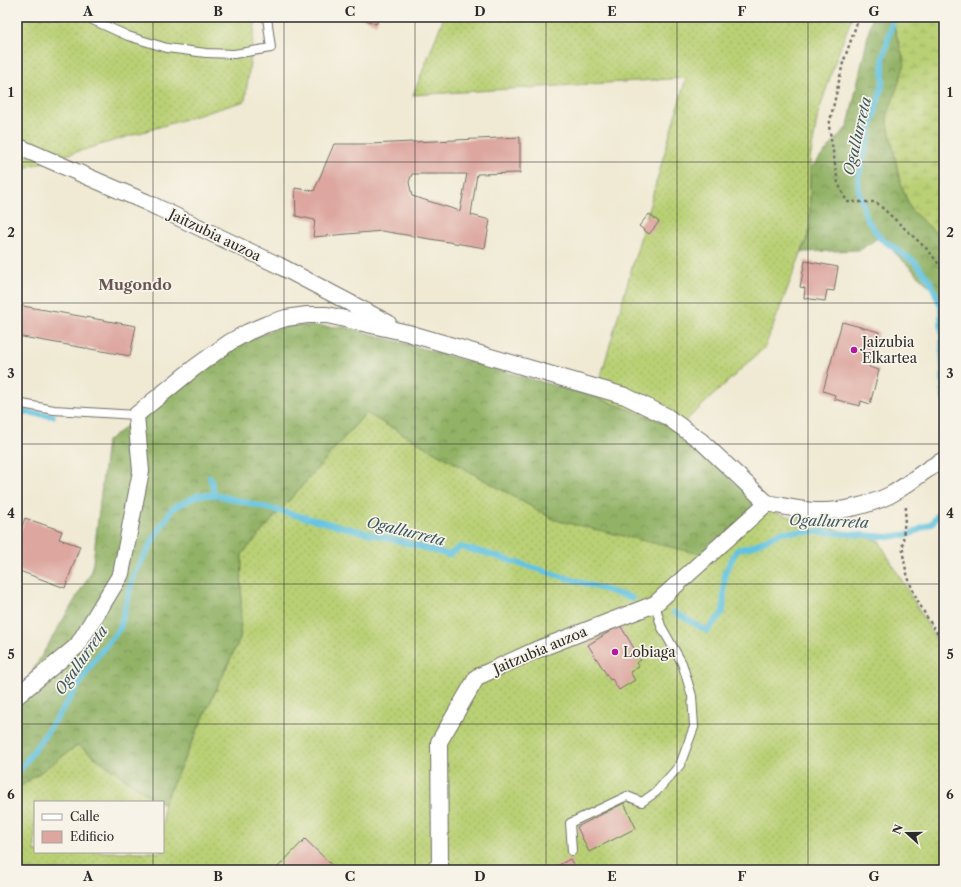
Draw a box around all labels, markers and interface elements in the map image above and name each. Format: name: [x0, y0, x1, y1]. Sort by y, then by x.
text: A: [82, 3, 94, 19]
text: B: [213, 3, 223, 19]
text: C: [345, 3, 355, 19]
text: D: [474, 3, 486, 19]
text: E: [607, 3, 617, 19]
text: F: [738, 3, 747, 19]
text: G: [868, 3, 880, 19]
text: 1: [8, 84, 14, 100]
text: 1: [947, 84, 953, 100]
water label: Ogallurreta: [839, 95, 875, 177]
street label: Jaitzubia auzoa: [164, 204, 264, 265]
text: 2: [7, 224, 15, 240]
text: 2: [946, 224, 954, 240]
district label: Mugondo: [98, 275, 172, 294]
place label: Jaizubia Elkartea: [860, 333, 918, 367]
marker: Jaizubia Elkartea: [849, 345, 859, 355]
text: 3: [7, 365, 15, 381]
text: 3: [946, 365, 954, 381]
text: 4: [7, 505, 15, 521]
text: 4: [946, 505, 954, 521]
water label: Ogallurreta: [789, 510, 869, 532]
water label: Ogallurreta: [365, 512, 447, 550]
water label: Ogallurreta: [50, 622, 112, 698]
street label: Jaitzubia auzoa: [489, 622, 590, 679]
place label: Lobiaga: [623, 643, 676, 661]
text: 5: [7, 646, 15, 662]
text: 5: [946, 646, 954, 662]
marker: Lobiaga: [610, 647, 620, 657]
text: 6: [7, 786, 15, 802]
text: 6: [946, 786, 954, 802]
legend: [34, 801, 164, 853]
text: Calle: [70, 809, 100, 824]
north arrow: [887, 813, 927, 853]
text: N: [889, 822, 906, 836]
text: Edificio: [70, 829, 114, 844]
text: A: [82, 868, 94, 884]
text: B: [213, 868, 223, 884]
text: C: [345, 868, 355, 884]
text: D: [474, 868, 486, 884]
text: E: [607, 868, 617, 884]
text: F: [738, 868, 747, 884]
text: G: [868, 868, 880, 884]

